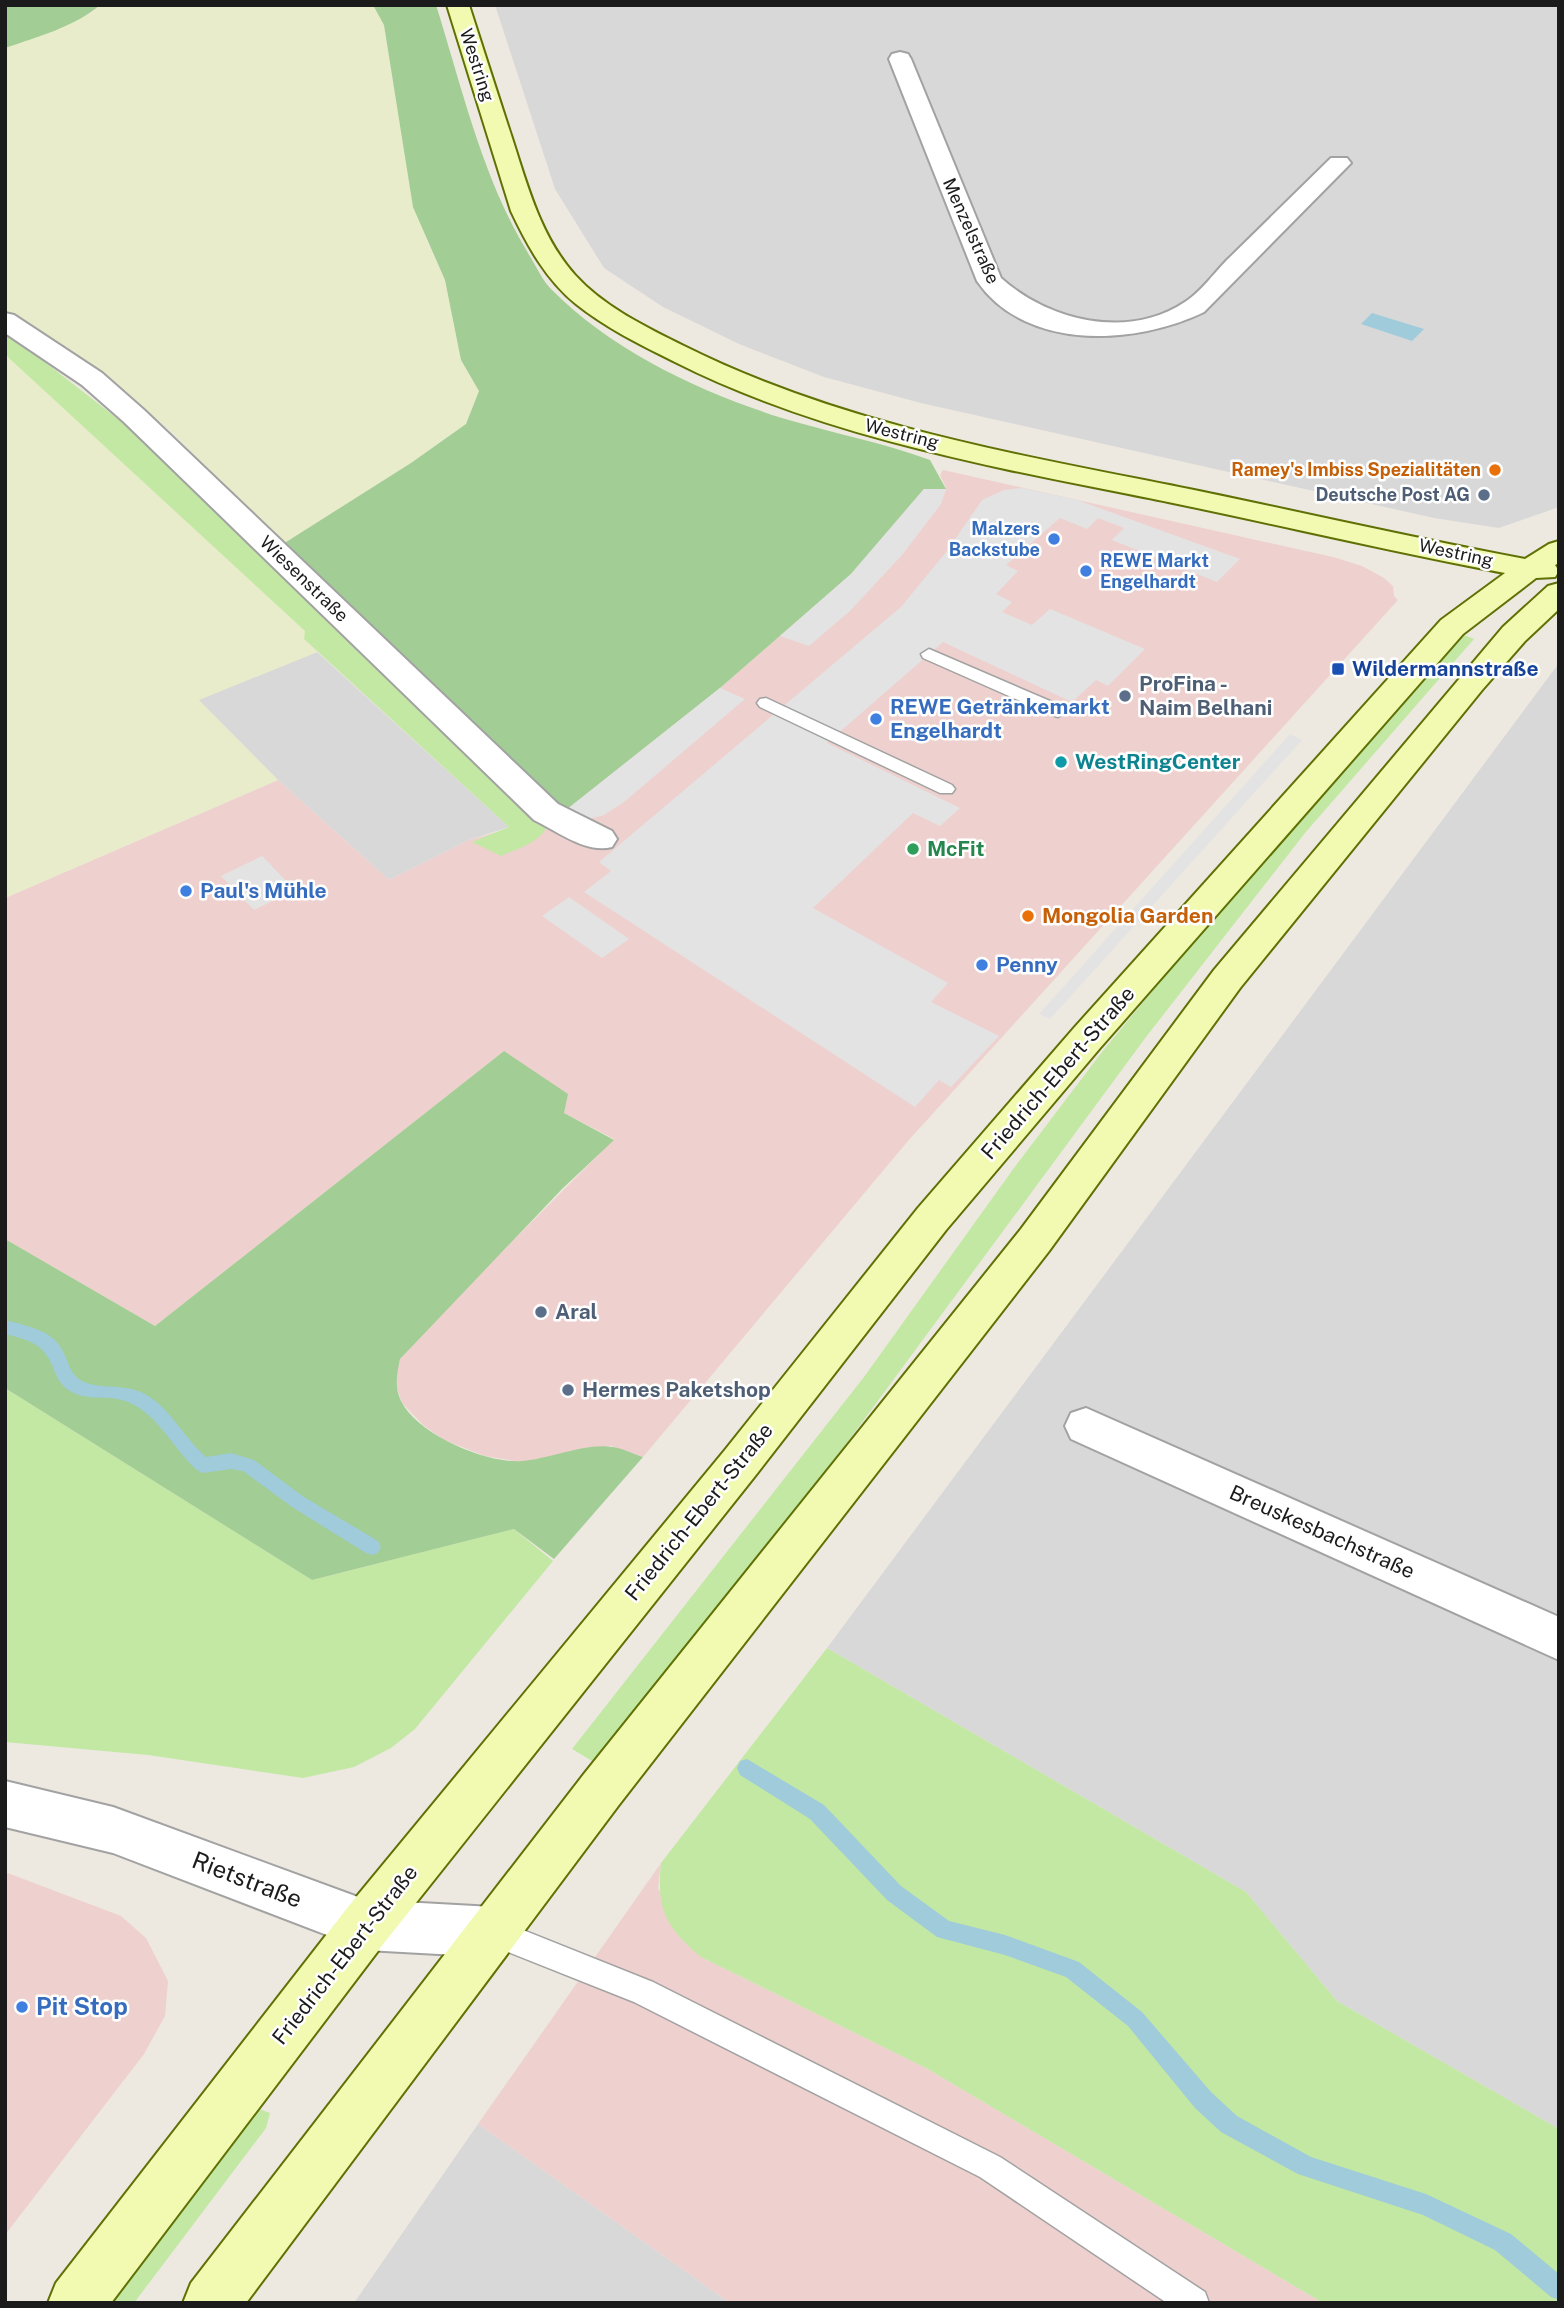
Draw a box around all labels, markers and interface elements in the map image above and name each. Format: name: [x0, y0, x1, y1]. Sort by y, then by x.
street label: Westring: [456, 26, 499, 104]
street label: Menzelstraße: [939, 175, 1004, 287]
street label: Westring: [863, 414, 941, 453]
place label: Ramey's Imbiss Spezialitäten: [1231, 459, 1481, 480]
marker: Ramey's Imbiss Spezialitäten: [1487, 462, 1503, 478]
place label: Deutsche Post AG: [1315, 484, 1470, 505]
marker: Deutsche Post AG: [1476, 487, 1492, 503]
place label: Malzers Backstube: [949, 518, 1040, 560]
street label: Wiesenstraße: [256, 531, 353, 626]
marker: Malzers Backstube: [1046, 531, 1062, 547]
street label: Westring: [1417, 534, 1495, 571]
place label: REWE Markt Engelhardt: [1100, 550, 1209, 592]
marker: REWE Markt Engelhardt: [1078, 563, 1094, 579]
place label: Wildermannstraße: [1352, 656, 1539, 681]
marker: Wildermannstraße: [1330, 661, 1346, 677]
place label: ProFina - Naim Belhani: [1139, 671, 1272, 720]
marker: ProFina - Naim Belhani: [1117, 688, 1133, 704]
place label: REWE Getränkemarkt Engelhardt: [890, 694, 1110, 743]
marker: REWE Getränkemarkt Engelhardt: [868, 711, 884, 727]
place label: WestRingCenter: [1075, 749, 1241, 774]
marker: WestRingCenter: [1053, 754, 1069, 770]
place label: McFit: [927, 836, 984, 861]
marker: McFit: [905, 841, 921, 857]
place label: Paul's Mühle: [200, 878, 327, 903]
marker: Paul's Mühle: [178, 883, 194, 899]
place label: Mongolia Garden: [1042, 903, 1213, 928]
marker: Mongolia Garden: [1020, 908, 1036, 924]
place label: Penny: [996, 952, 1058, 977]
marker: Penny: [974, 957, 990, 973]
street label: Friedrich-Ebert-Straße: [976, 981, 1140, 1164]
place label: Aral: [555, 1299, 598, 1324]
marker: Aral: [533, 1304, 549, 1320]
place label: Hermes Paketshop: [582, 1377, 771, 1402]
marker: Hermes Paketshop: [560, 1382, 576, 1398]
street label: Friedrich-Ebert-Straße: [619, 1418, 778, 1605]
street label: Breuskesbachstraße: [1226, 1479, 1419, 1584]
street label: Rietstraße: [188, 1845, 306, 1913]
street label: Friedrich-Ebert-Straße: [267, 1860, 422, 2049]
place label: Pit Stop: [36, 1992, 128, 2020]
marker: Pit Stop: [14, 1999, 30, 2015]

